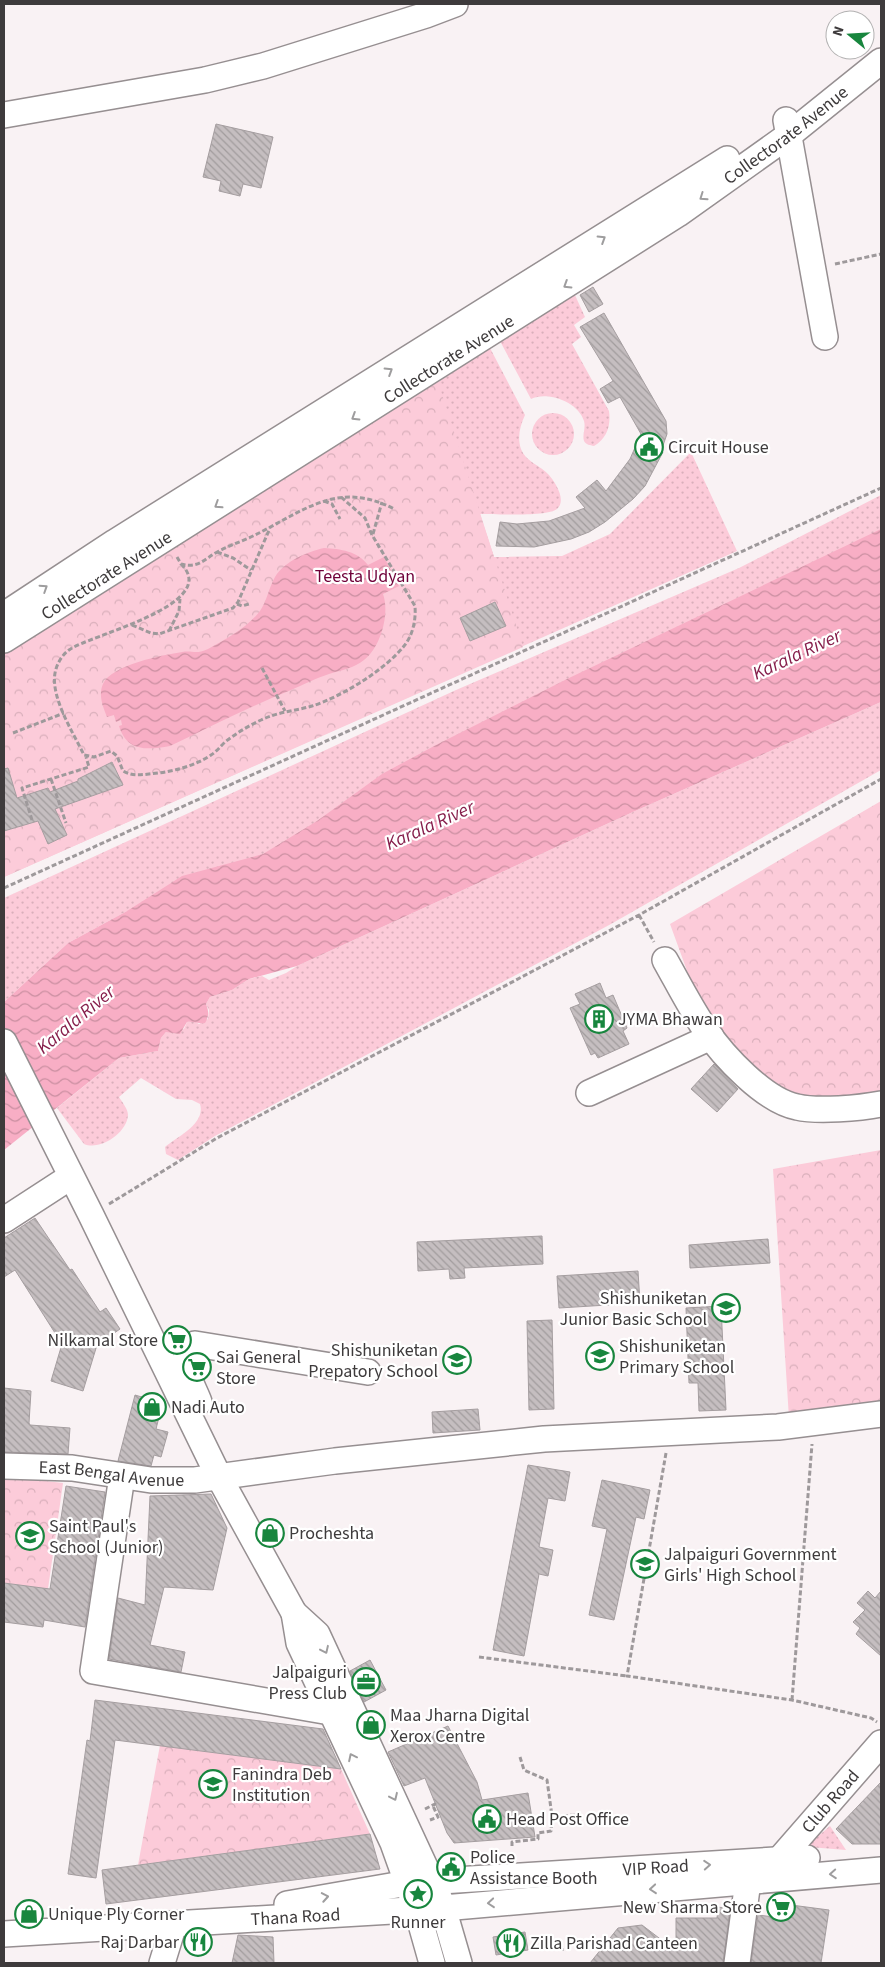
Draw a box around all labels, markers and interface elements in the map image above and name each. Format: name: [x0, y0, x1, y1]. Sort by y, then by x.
north arrow: [825, 10, 875, 60]
text: N: [828, 24, 850, 39]
street label: Collectorate Avenue: [718, 80, 853, 190]
one-way arrow: [699, 191, 709, 200]
one-way arrow: [596, 236, 605, 246]
one-way arrow: [563, 278, 572, 288]
street label: Collectorate Avenue: [378, 308, 519, 410]
one-way arrow: [384, 368, 393, 378]
one-way arrow: [351, 411, 360, 421]
public building icon: Circuit House: [634, 432, 664, 462]
place label: Circuit House: [668, 435, 769, 460]
one-way arrow: [214, 498, 223, 508]
street label: Collectorate Avenue: [36, 525, 177, 626]
park label: Teesta Udyan: [315, 564, 415, 589]
one-way arrow: [39, 585, 48, 594]
water label: Karala River: [748, 622, 847, 687]
water label: Karala River: [381, 794, 480, 858]
water label: Karala River: [31, 978, 122, 1061]
building icon: JYMA Bhawan: [584, 1004, 614, 1034]
place label: JYMA Bhawan: [618, 1007, 723, 1032]
place label: Shishuniketan Junior Basic School: [560, 1286, 707, 1332]
school or university icon: Shishuniketan Junior Basic School: [711, 1293, 741, 1323]
supermarket icon: Nilkamal Store: [162, 1325, 192, 1355]
place label: Nilkamal Store: [48, 1328, 158, 1353]
place label: Shishuniketan Primary School: [619, 1334, 734, 1380]
place label: Shishuniketan Prepatory School: [308, 1338, 438, 1384]
school or university icon: Shishuniketan Primary School: [585, 1341, 615, 1371]
place label: Sai General Store: [216, 1345, 301, 1391]
school or university icon: Shishuniketan Prepatory School: [442, 1345, 472, 1375]
supermarket icon: Sai General Store: [182, 1352, 212, 1382]
shop icon: Nadi Auto: [137, 1392, 167, 1422]
place label: Nadi Auto: [171, 1395, 245, 1420]
street label: East Bengal Avenue: [38, 1455, 184, 1493]
place label: Saint Paul's School (Junior): [49, 1514, 164, 1560]
shop icon: Procheshta: [255, 1518, 285, 1548]
school or university icon: Saint Paul's School (Junior): [15, 1521, 45, 1551]
place label: Procheshta: [289, 1521, 374, 1546]
place label: Jalpaiguri Government Girls' High School: [664, 1542, 837, 1588]
school or university icon: Jalpaiguri Government Girls' High School: [630, 1549, 660, 1579]
one-way arrow: [318, 1645, 329, 1654]
place label: Jalpaiguri Press Club: [269, 1660, 347, 1706]
office icon: Jalpaiguri Press Club: [351, 1667, 381, 1697]
place label: Maa Jharna Digital Xerox Centre: [390, 1703, 529, 1749]
shop icon: Maa Jharna Digital Xerox Centre: [356, 1710, 386, 1740]
one-way arrow: [348, 1753, 358, 1762]
place label: Fanindra Deb Institution: [232, 1762, 332, 1808]
street label: Club Road: [796, 1764, 865, 1838]
school or university icon: Fanindra Deb Institution: [198, 1769, 228, 1799]
one-way arrow: [387, 1792, 398, 1801]
public building icon: Head Post Office: [472, 1804, 502, 1834]
place label: Head Post Office: [506, 1807, 629, 1832]
place label: Police Assistance Booth: [470, 1845, 598, 1891]
public building icon: Police Assistance Booth: [436, 1852, 466, 1882]
street label: VIP Road: [622, 1853, 690, 1882]
one-way arrow: [704, 1859, 712, 1870]
one-way arrow: [828, 1868, 836, 1879]
place icon: Runner: [403, 1879, 433, 1909]
one-way arrow: [649, 1883, 657, 1894]
supermarket icon: New Sharma Store: [766, 1892, 796, 1922]
one-way arrow: [321, 1893, 330, 1903]
place label: New Sharma Store: [623, 1895, 762, 1920]
one-way arrow: [487, 1898, 495, 1909]
shop icon: Unique Ply Corner: [14, 1899, 44, 1929]
place label: Unique Ply Corner: [48, 1902, 185, 1927]
street label: Thana Road: [250, 1902, 341, 1932]
place label: Runner: [391, 1910, 446, 1935]
restaurant icon: Raj Darbar: [183, 1927, 213, 1957]
restaurant icon: Zilla Parishad Canteen: [496, 1928, 526, 1958]
place label: Raj Darbar: [100, 1930, 180, 1955]
place label: Zilla Parishad Canteen: [530, 1931, 698, 1956]

